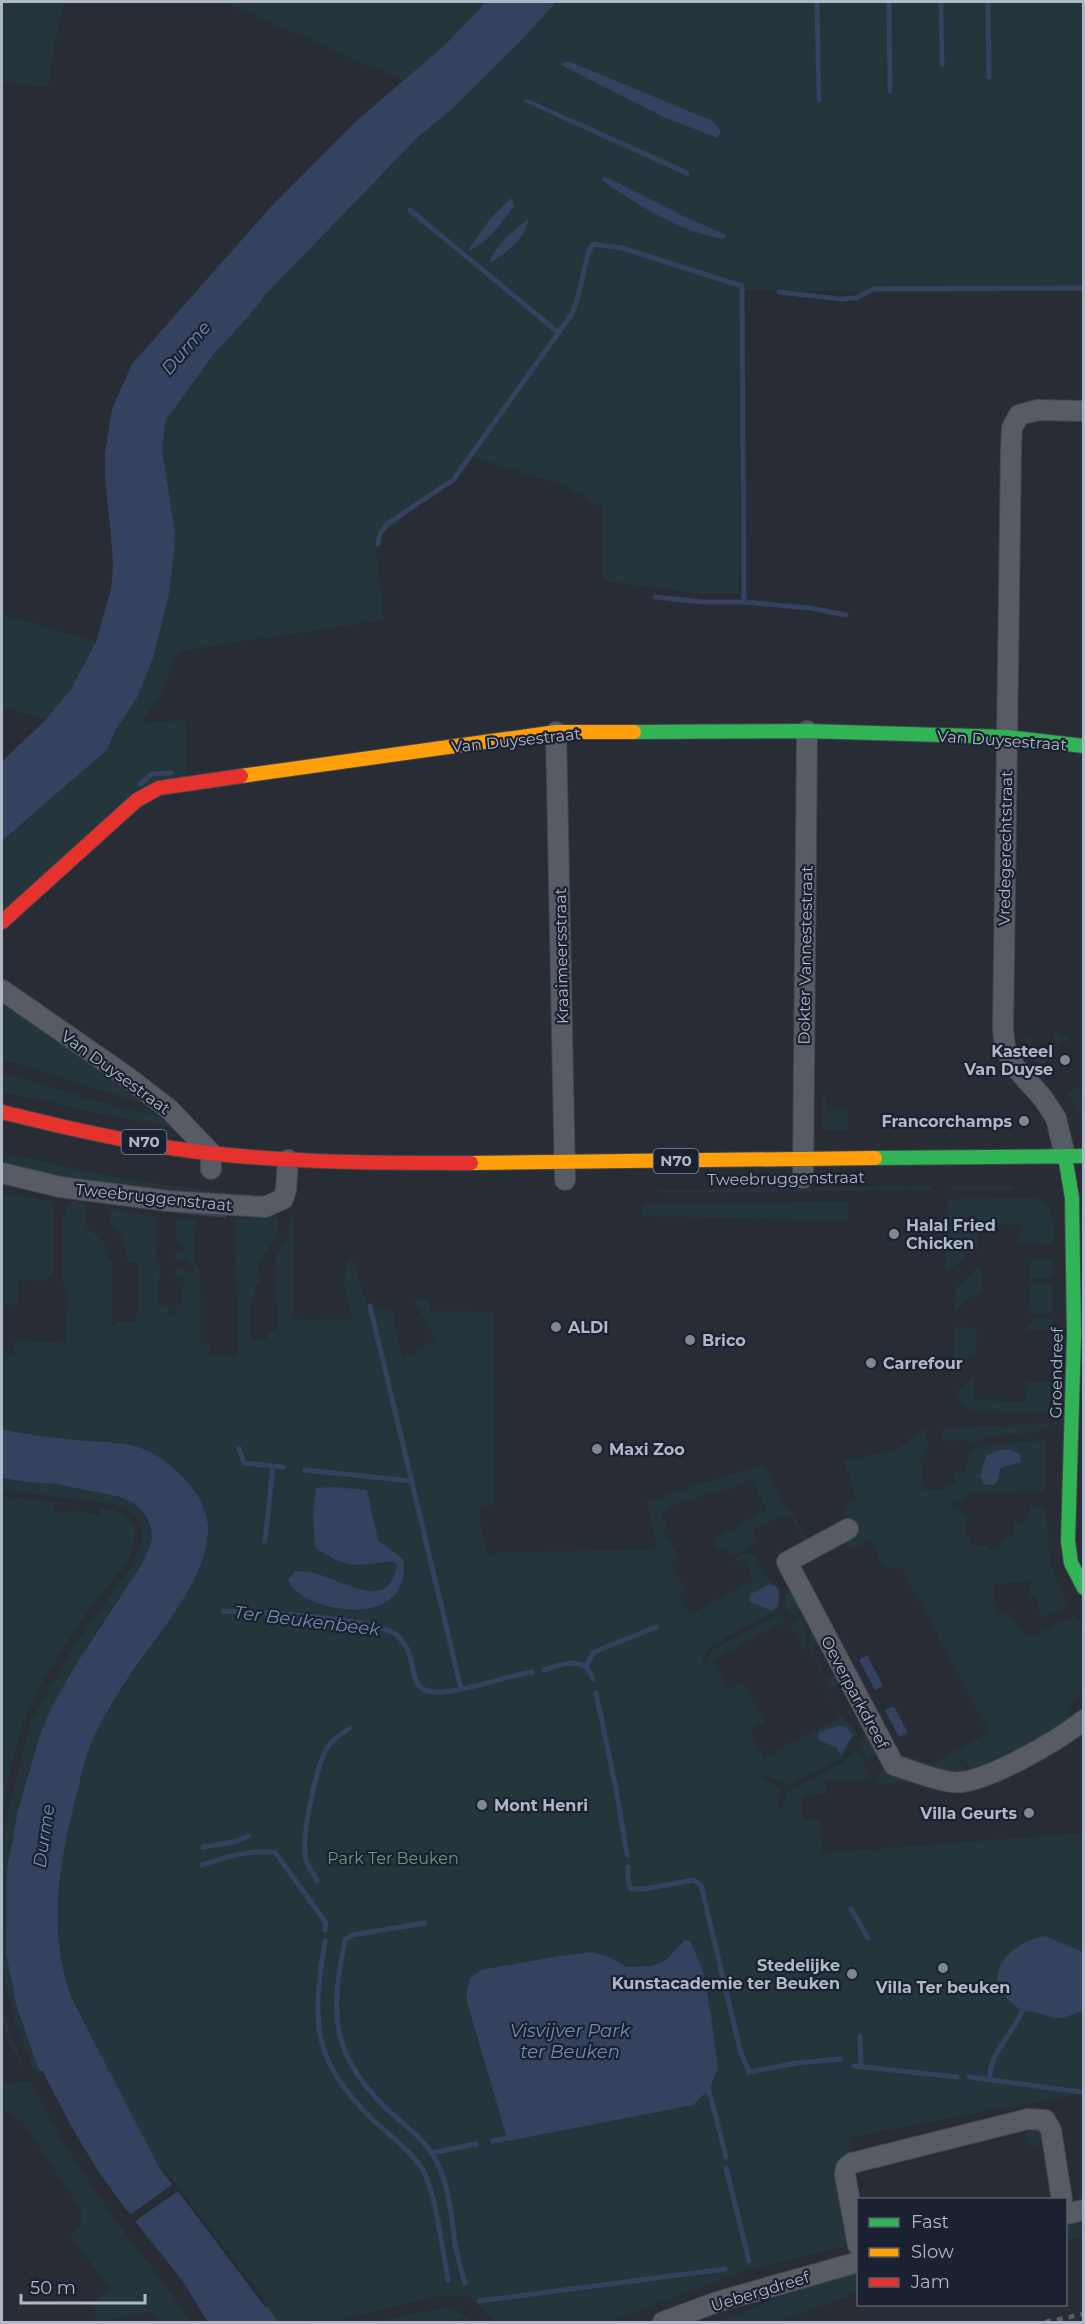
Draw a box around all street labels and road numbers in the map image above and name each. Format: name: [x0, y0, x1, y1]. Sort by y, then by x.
street label: Van Duysestraat: [450, 724, 582, 757]
street label: Van Duysestraat: [936, 726, 1068, 755]
street label: Vredegerechtstraat: [995, 770, 1016, 926]
street label: Dokter Vannestestraat: [794, 865, 817, 1045]
street label: Kraaimeersstraat: [551, 887, 572, 1024]
street label: Van Duysestraat: [57, 1026, 174, 1119]
road number: N70: [122, 1130, 166, 1154]
road number: N70: [654, 1149, 698, 1173]
street label: Tweebruggenstraat: [707, 1168, 865, 1189]
street label: Tweebruggenstraat: [75, 1180, 234, 1215]
street label: Groendreef: [1046, 1327, 1067, 1419]
street label: Oeverparkdreef: [817, 1633, 893, 1752]
street label: Uebergdreef: [709, 2267, 812, 2315]

